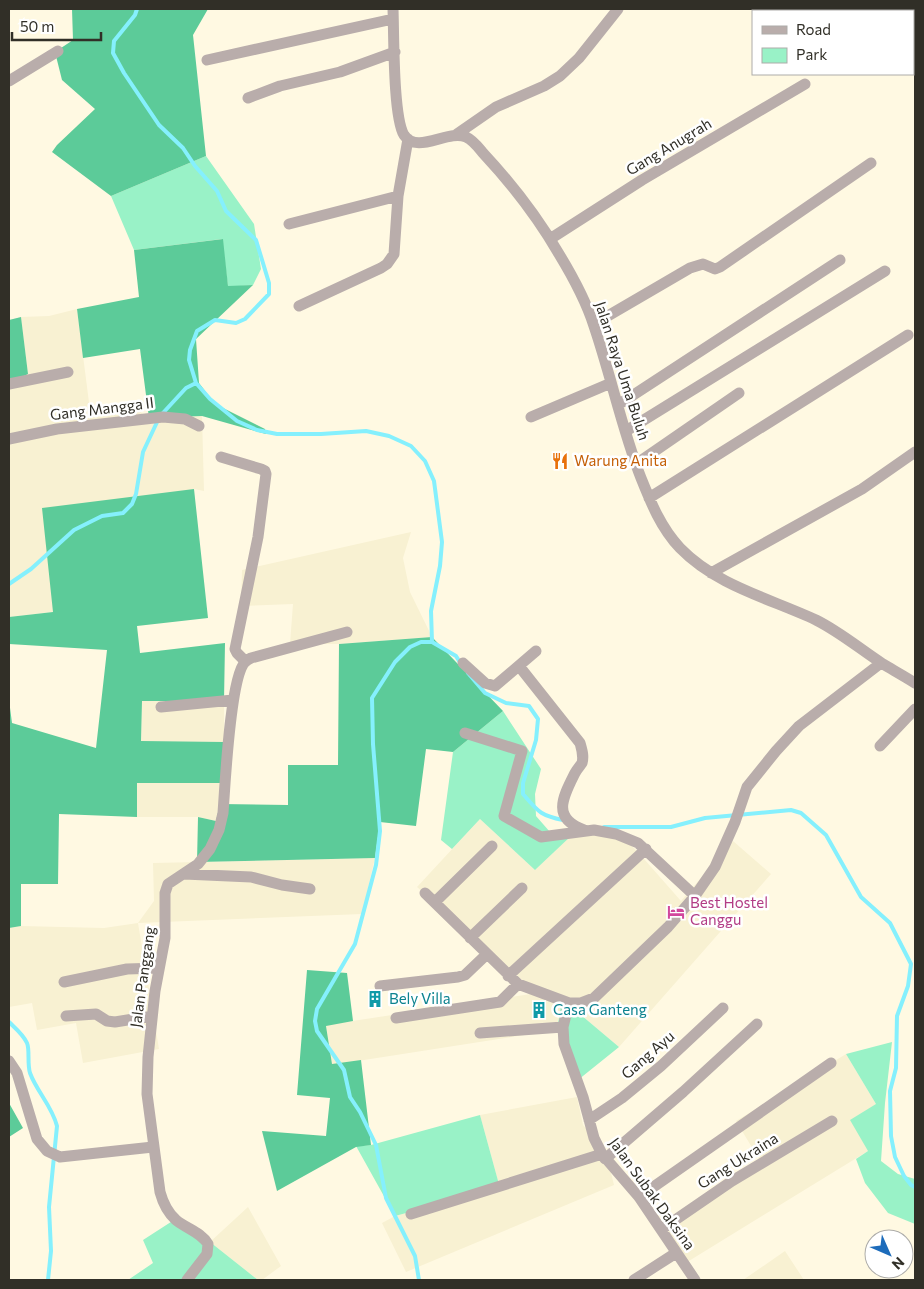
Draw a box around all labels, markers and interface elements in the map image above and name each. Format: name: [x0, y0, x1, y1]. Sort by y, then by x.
scale bar: [12, 10, 101, 42]
legend: [752, 10, 914, 75]
text: 50 m: [20, 17, 54, 35]
text: Road: [796, 20, 831, 38]
text: Park: [796, 45, 827, 63]
street label: Gang Anugrah: [623, 114, 714, 179]
street label: Jalan Raya Uma Buluh: [592, 299, 654, 442]
street label: Gang Mangga II: [49, 393, 155, 423]
restaurant icon: Warung Anita: [550, 451, 570, 471]
place label: Warung Anita: [574, 451, 667, 469]
place label: Best Hostel Canggu: [690, 893, 768, 928]
hotel icon: Best Hostel Canggu: [666, 902, 686, 922]
street label: Jalan Panggang: [126, 925, 158, 1029]
building icon: Bely Villa: [365, 989, 385, 1009]
place label: Bely Villa: [389, 989, 451, 1007]
building icon: Casa Ganteng: [529, 1000, 549, 1020]
place label: Casa Ganteng: [553, 1000, 647, 1018]
street label: Gang Ayu: [617, 1026, 678, 1082]
street label: Gang Ukraina: [694, 1128, 781, 1192]
street label: Jalan Subak Daksina: [606, 1134, 700, 1253]
north arrow: [864, 1229, 914, 1279]
text: N: [889, 1254, 908, 1273]

